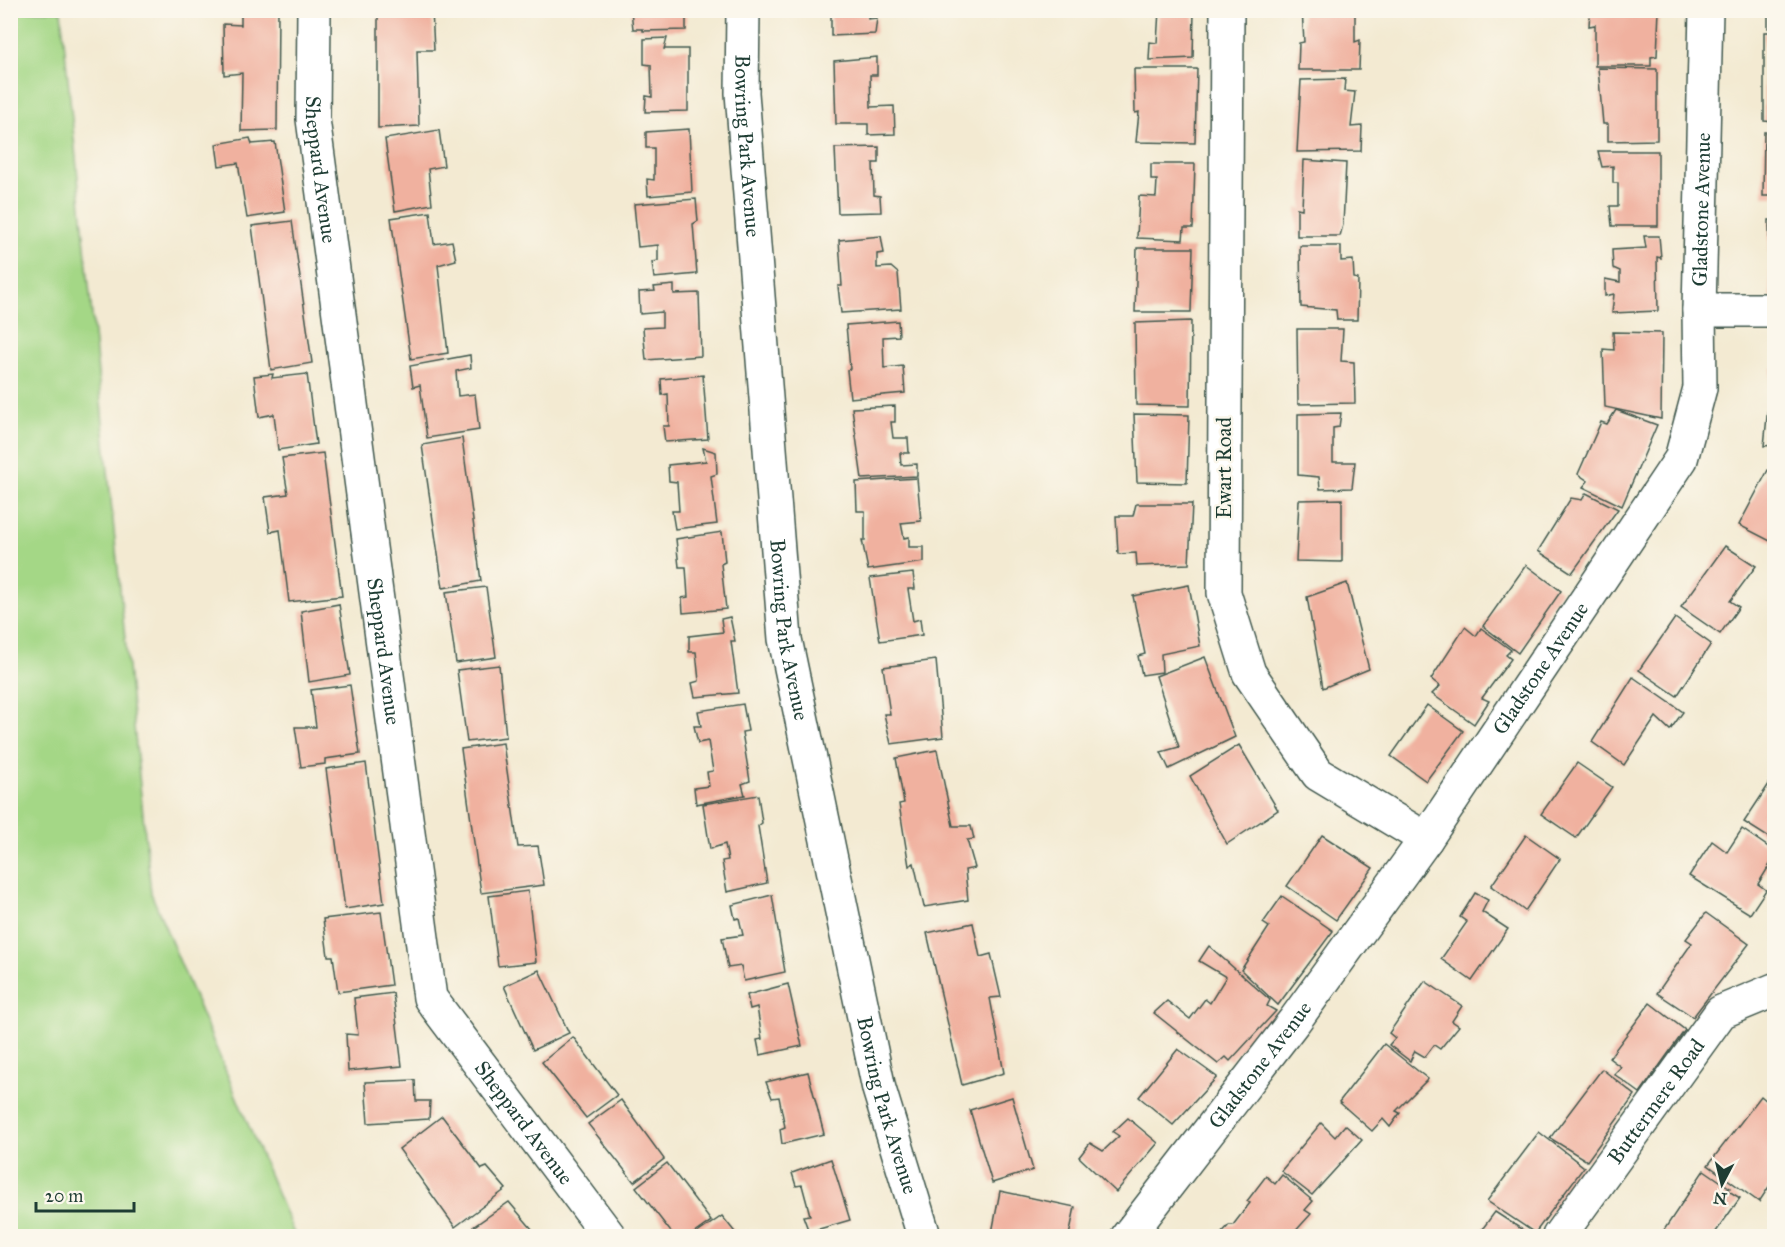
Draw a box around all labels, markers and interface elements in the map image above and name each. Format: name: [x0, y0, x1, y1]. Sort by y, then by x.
street label: Bowring Park Avenue: [729, 54, 766, 238]
street label: Sheppard Avenue: [300, 96, 342, 245]
street label: Gladstone Avenue: [1687, 132, 1716, 287]
street label: Ewart Road: [1211, 417, 1237, 519]
street label: Bowring Park Avenue: [764, 538, 815, 723]
street label: Sheppard Avenue: [361, 576, 407, 727]
street label: Gladstone Avenue: [1487, 597, 1594, 740]
street label: Gladstone Avenue: [1203, 996, 1317, 1134]
street label: Bowring Park Avenue: [851, 1014, 923, 1197]
street label: Buttermere Road: [1602, 1033, 1711, 1169]
street label: Sheppard Avenue: [469, 1056, 579, 1190]
north arrow: [1692, 1154, 1752, 1214]
scale bar: [36, 1175, 134, 1213]
text: 20 m: [45, 1185, 83, 1207]
text: N: [1712, 1188, 1728, 1209]

